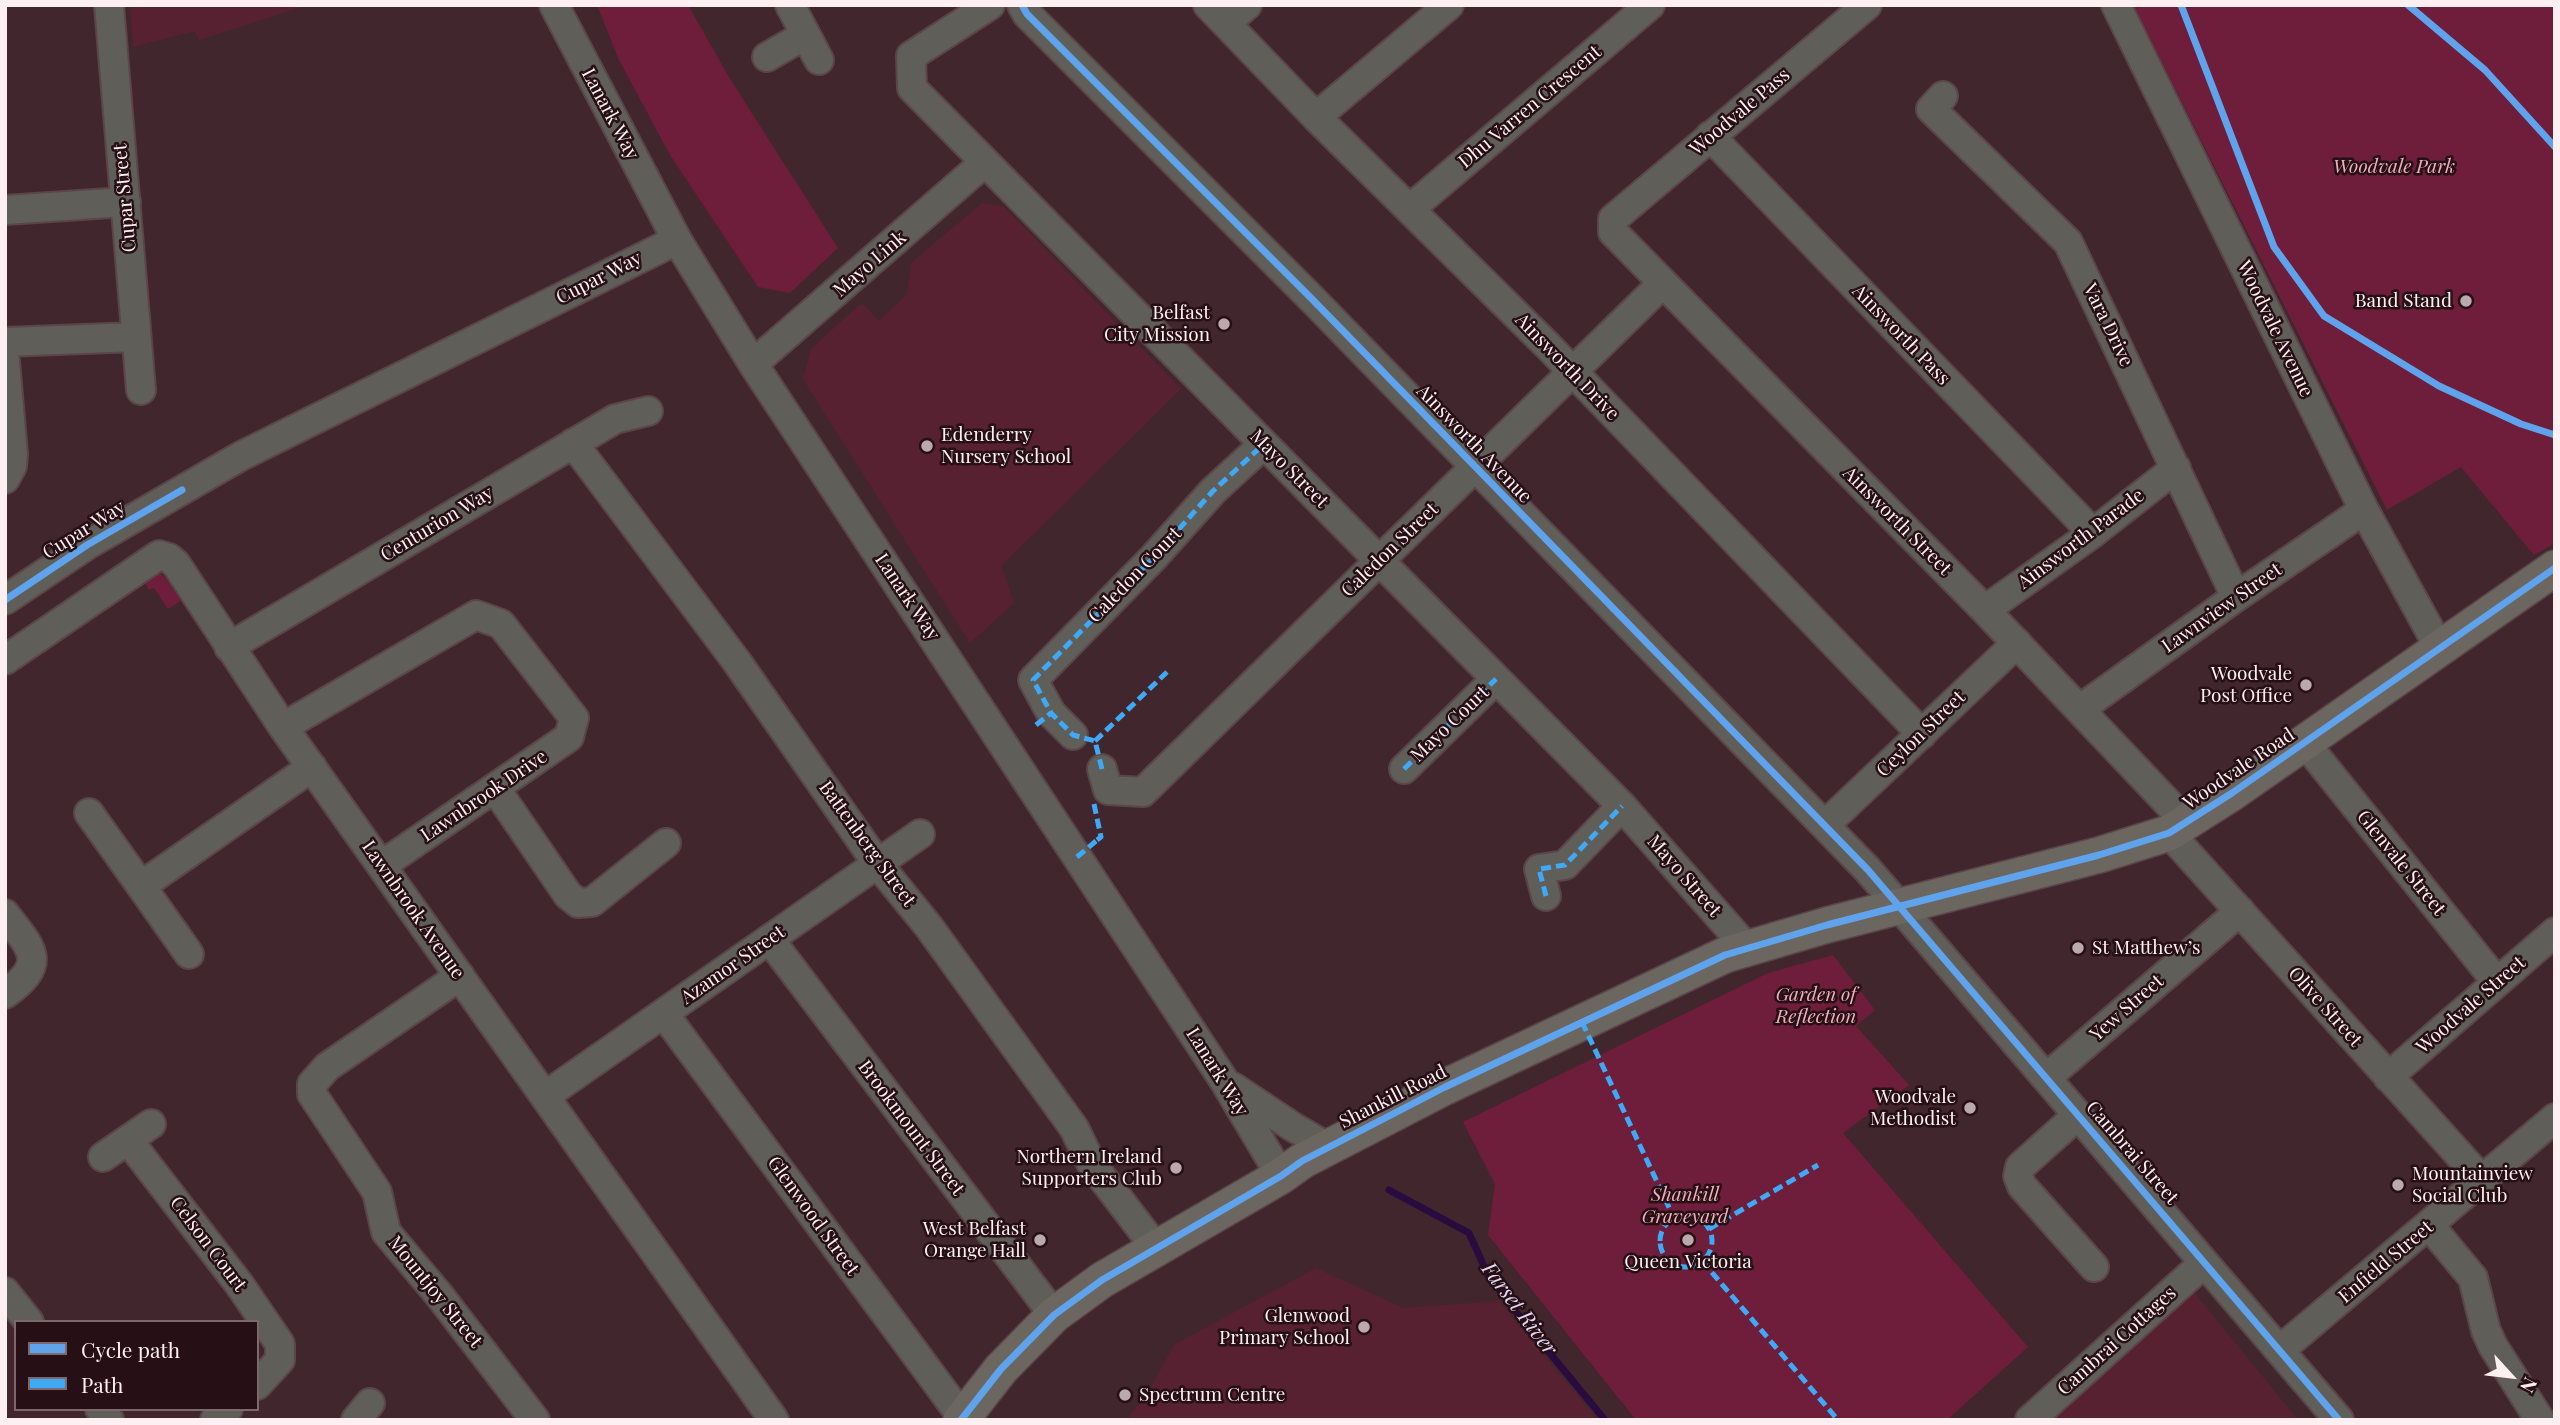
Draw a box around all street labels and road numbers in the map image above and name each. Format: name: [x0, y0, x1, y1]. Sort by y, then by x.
street label: Dhu Varren Crescent: [1454, 41, 1606, 173]
street label: Woodvale Pass: [1685, 64, 1795, 160]
street label: Lanark Way: [576, 65, 644, 163]
street label: Cupar Street: [109, 143, 141, 253]
street label: Mayo Link: [829, 226, 911, 302]
street label: Cupar Way: [552, 247, 646, 309]
street label: Woodvale Avenue: [2232, 257, 2318, 401]
street label: Ainsworth Pass: [1847, 280, 1955, 390]
street label: Vara Drive: [2078, 280, 2138, 370]
street label: Ainsworth Drive: [1510, 309, 1624, 425]
street label: Ainsworth Avenue: [1412, 380, 1536, 508]
street label: Mayo Street: [1245, 425, 1333, 513]
street label: Ainsworth Street: [1838, 462, 1956, 580]
street label: Centurion Way: [376, 481, 498, 567]
street label: Ainsworth Parade: [2013, 484, 2149, 594]
street label: Cupar Way: [39, 496, 129, 564]
street label: Caledon Street: [1337, 498, 1443, 602]
street label: Caledon Court: [1084, 522, 1186, 628]
street label: Lanark Way: [870, 549, 944, 645]
street label: Lawnview Street: [2158, 558, 2286, 658]
street label: Mayo Court: [1406, 681, 1494, 767]
street label: Ceylon Street: [1872, 686, 1970, 782]
street label: Woodvale Road: [2179, 723, 2299, 815]
street label: Lawnbrook Drive: [416, 745, 552, 847]
street label: Battenberg Street: [814, 777, 920, 911]
street label: Glenvale Street: [2352, 806, 2450, 920]
street label: Mayo Street: [1642, 830, 1726, 922]
street label: Lawnbrook Avenue: [357, 836, 469, 984]
street label: Azamor Street: [677, 921, 789, 1009]
street label: Woodvale Street: [2412, 951, 2530, 1059]
street label: Olive Street: [2283, 962, 2367, 1052]
street label: Yew Street: [2086, 970, 2168, 1046]
street label: Lanark Way: [1181, 1024, 1253, 1120]
street label: Brookmount Street: [853, 1056, 969, 1200]
street label: Shankill Road: [1336, 1060, 1450, 1134]
street label: Cambrai Street: [2081, 1097, 2183, 1209]
street label: Glenwood Street: [762, 1152, 864, 1280]
street label: Celson Court: [165, 1192, 251, 1296]
street label: Enfield Street: [2334, 1216, 2438, 1308]
street label: Mountjoy Street: [383, 1232, 487, 1352]
street label: Cambrai Cottages: [2053, 1282, 2181, 1400]

